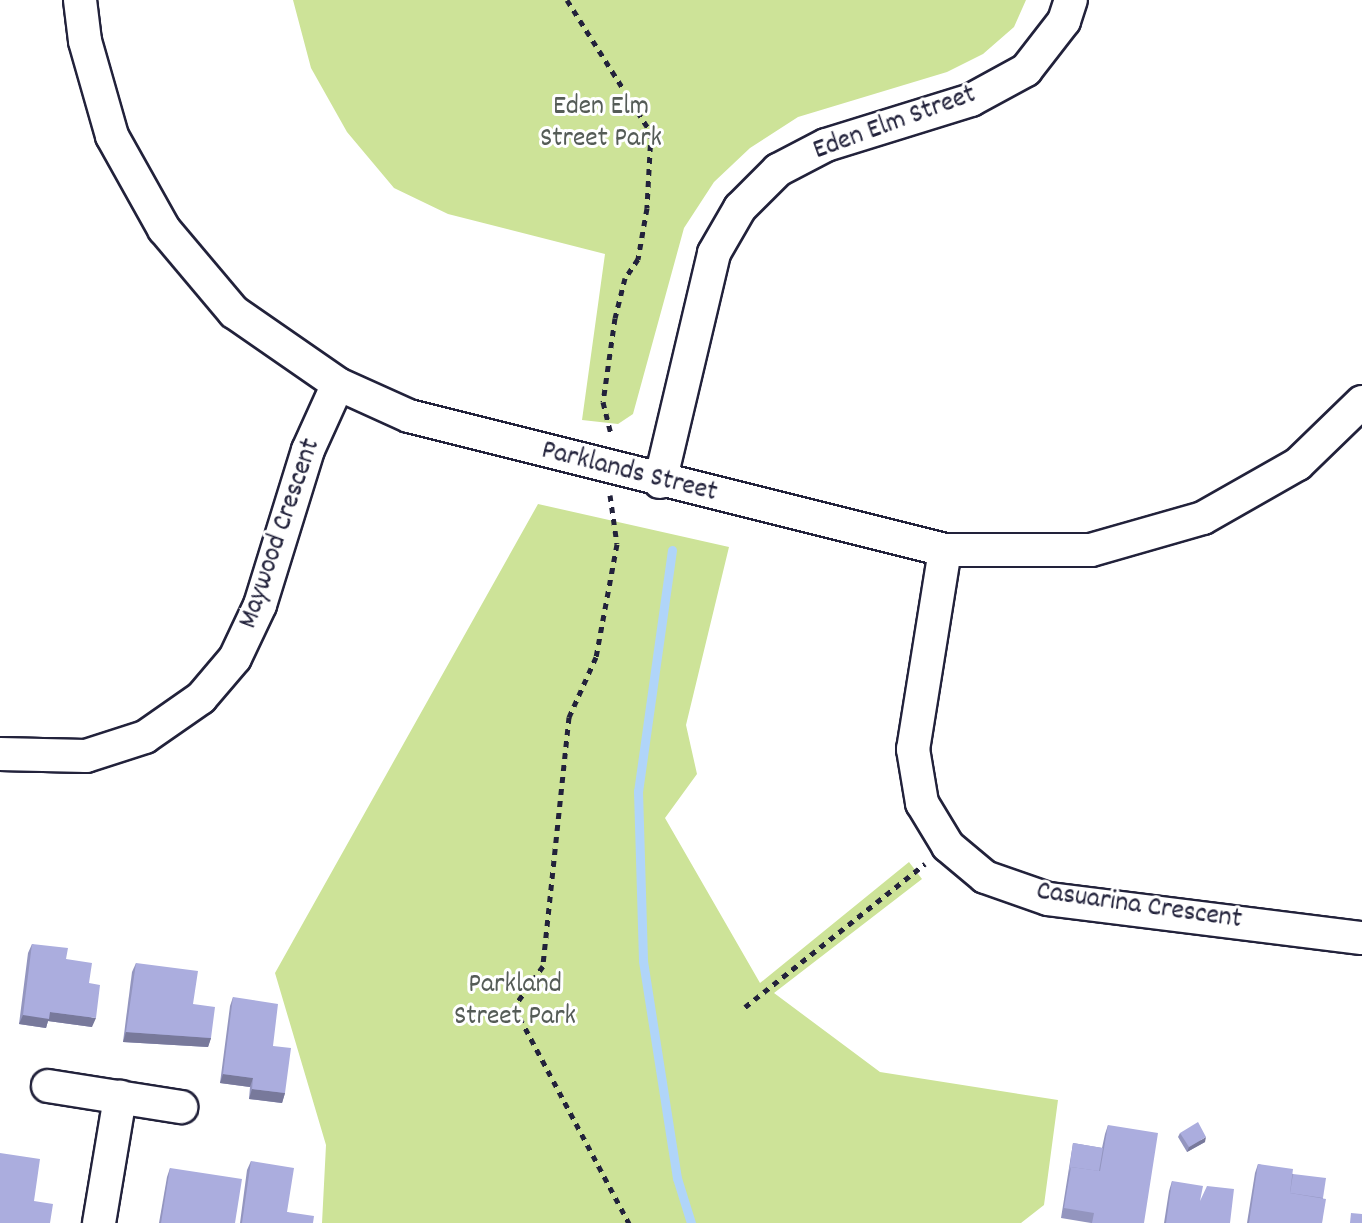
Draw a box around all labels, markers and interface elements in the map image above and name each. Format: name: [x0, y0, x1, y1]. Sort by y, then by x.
street label: Eden Elm Street: [809, 79, 981, 169]
park label: Eden Elm Street Park: [540, 91, 662, 157]
street label: Maywood Crescent: [233, 435, 329, 633]
street label: Parklands Street: [538, 435, 720, 511]
street label: Casuarina Crescent: [1034, 876, 1244, 938]
park label: Parkland Street Park: [454, 969, 576, 1035]

